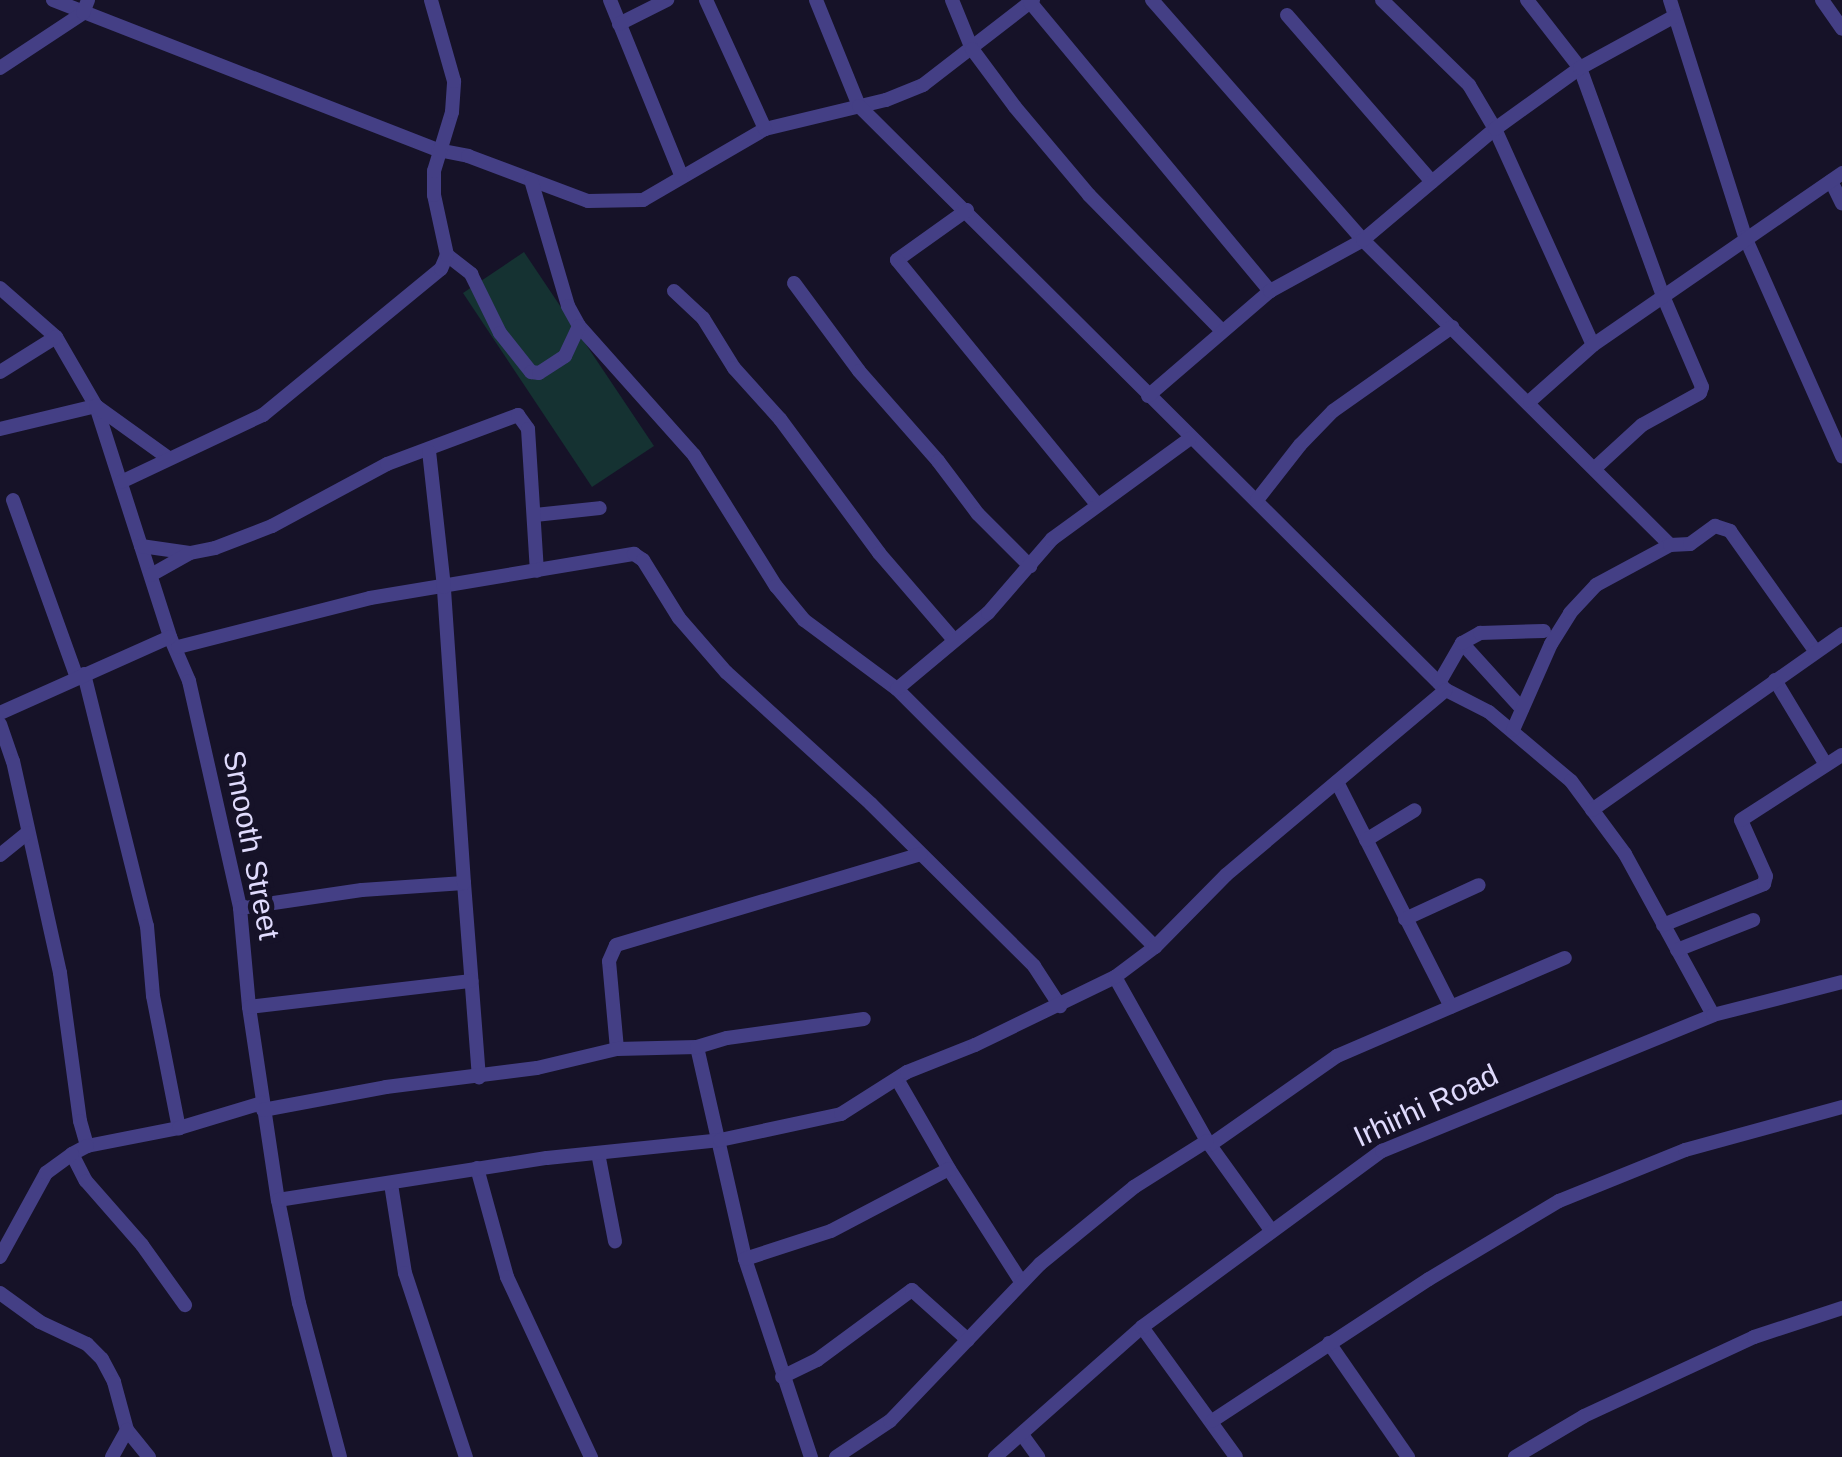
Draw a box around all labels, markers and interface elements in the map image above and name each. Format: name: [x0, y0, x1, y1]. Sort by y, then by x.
street label: Smooth Street: [215, 747, 287, 943]
street label: Irhirhi Road: [1348, 1057, 1504, 1155]

